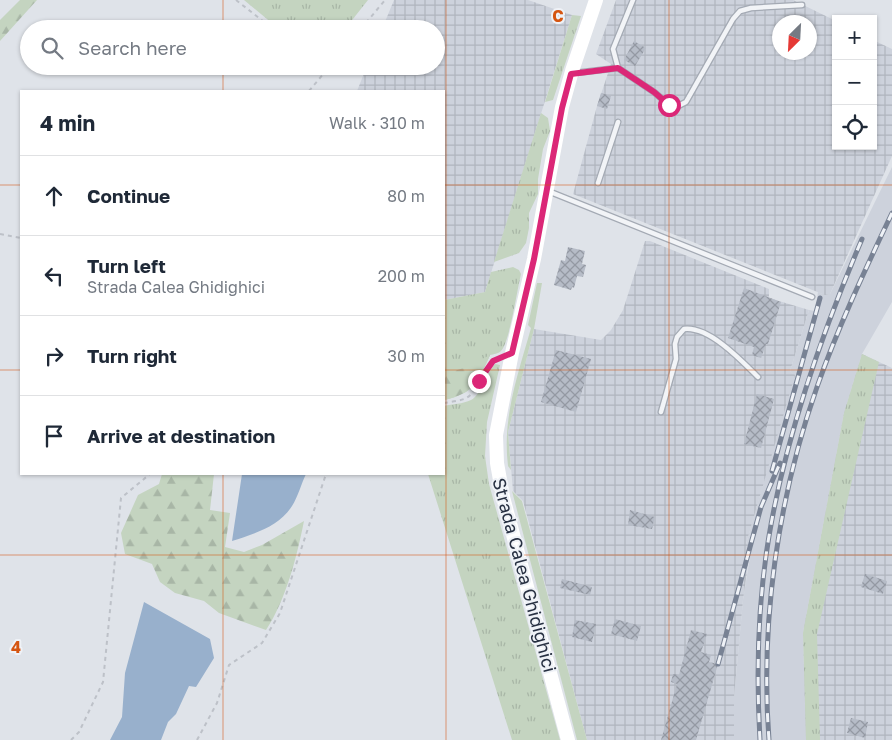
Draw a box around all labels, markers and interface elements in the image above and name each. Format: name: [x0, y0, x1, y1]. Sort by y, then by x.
text: C: [552, 6, 564, 26]
north arrow: [772, 15, 817, 60]
map controls: [832, 15, 877, 150]
button: +: [832, 15, 877, 60]
search box: [20, 20, 445, 75]
icon: search: [38, 34, 66, 62]
text: Search here: [78, 36, 187, 59]
button: −: [832, 60, 877, 105]
route start: [658, 94, 681, 117]
button: locate: [832, 105, 877, 150]
text: 4 min: [40, 110, 95, 136]
text: Walk · 310 m: [329, 113, 425, 133]
icon: ahead: [40, 182, 68, 210]
text: Continue: [87, 184, 170, 207]
text: 80 m: [387, 186, 425, 206]
text: Turn left: [87, 254, 166, 277]
icon: left: [40, 262, 68, 290]
text: 200 m: [378, 266, 425, 286]
text: Strada Calea Ghidighici: [87, 277, 265, 297]
icon: right: [40, 342, 68, 370]
text: Turn right: [87, 344, 177, 367]
text: 30 m: [388, 346, 425, 366]
route end: [468, 370, 491, 393]
icon: arrive: [40, 422, 68, 450]
text: Arrive at destination: [87, 424, 275, 447]
street label: Strada Calea Ghidighici: [488, 475, 562, 675]
text: 4: [11, 637, 21, 657]

